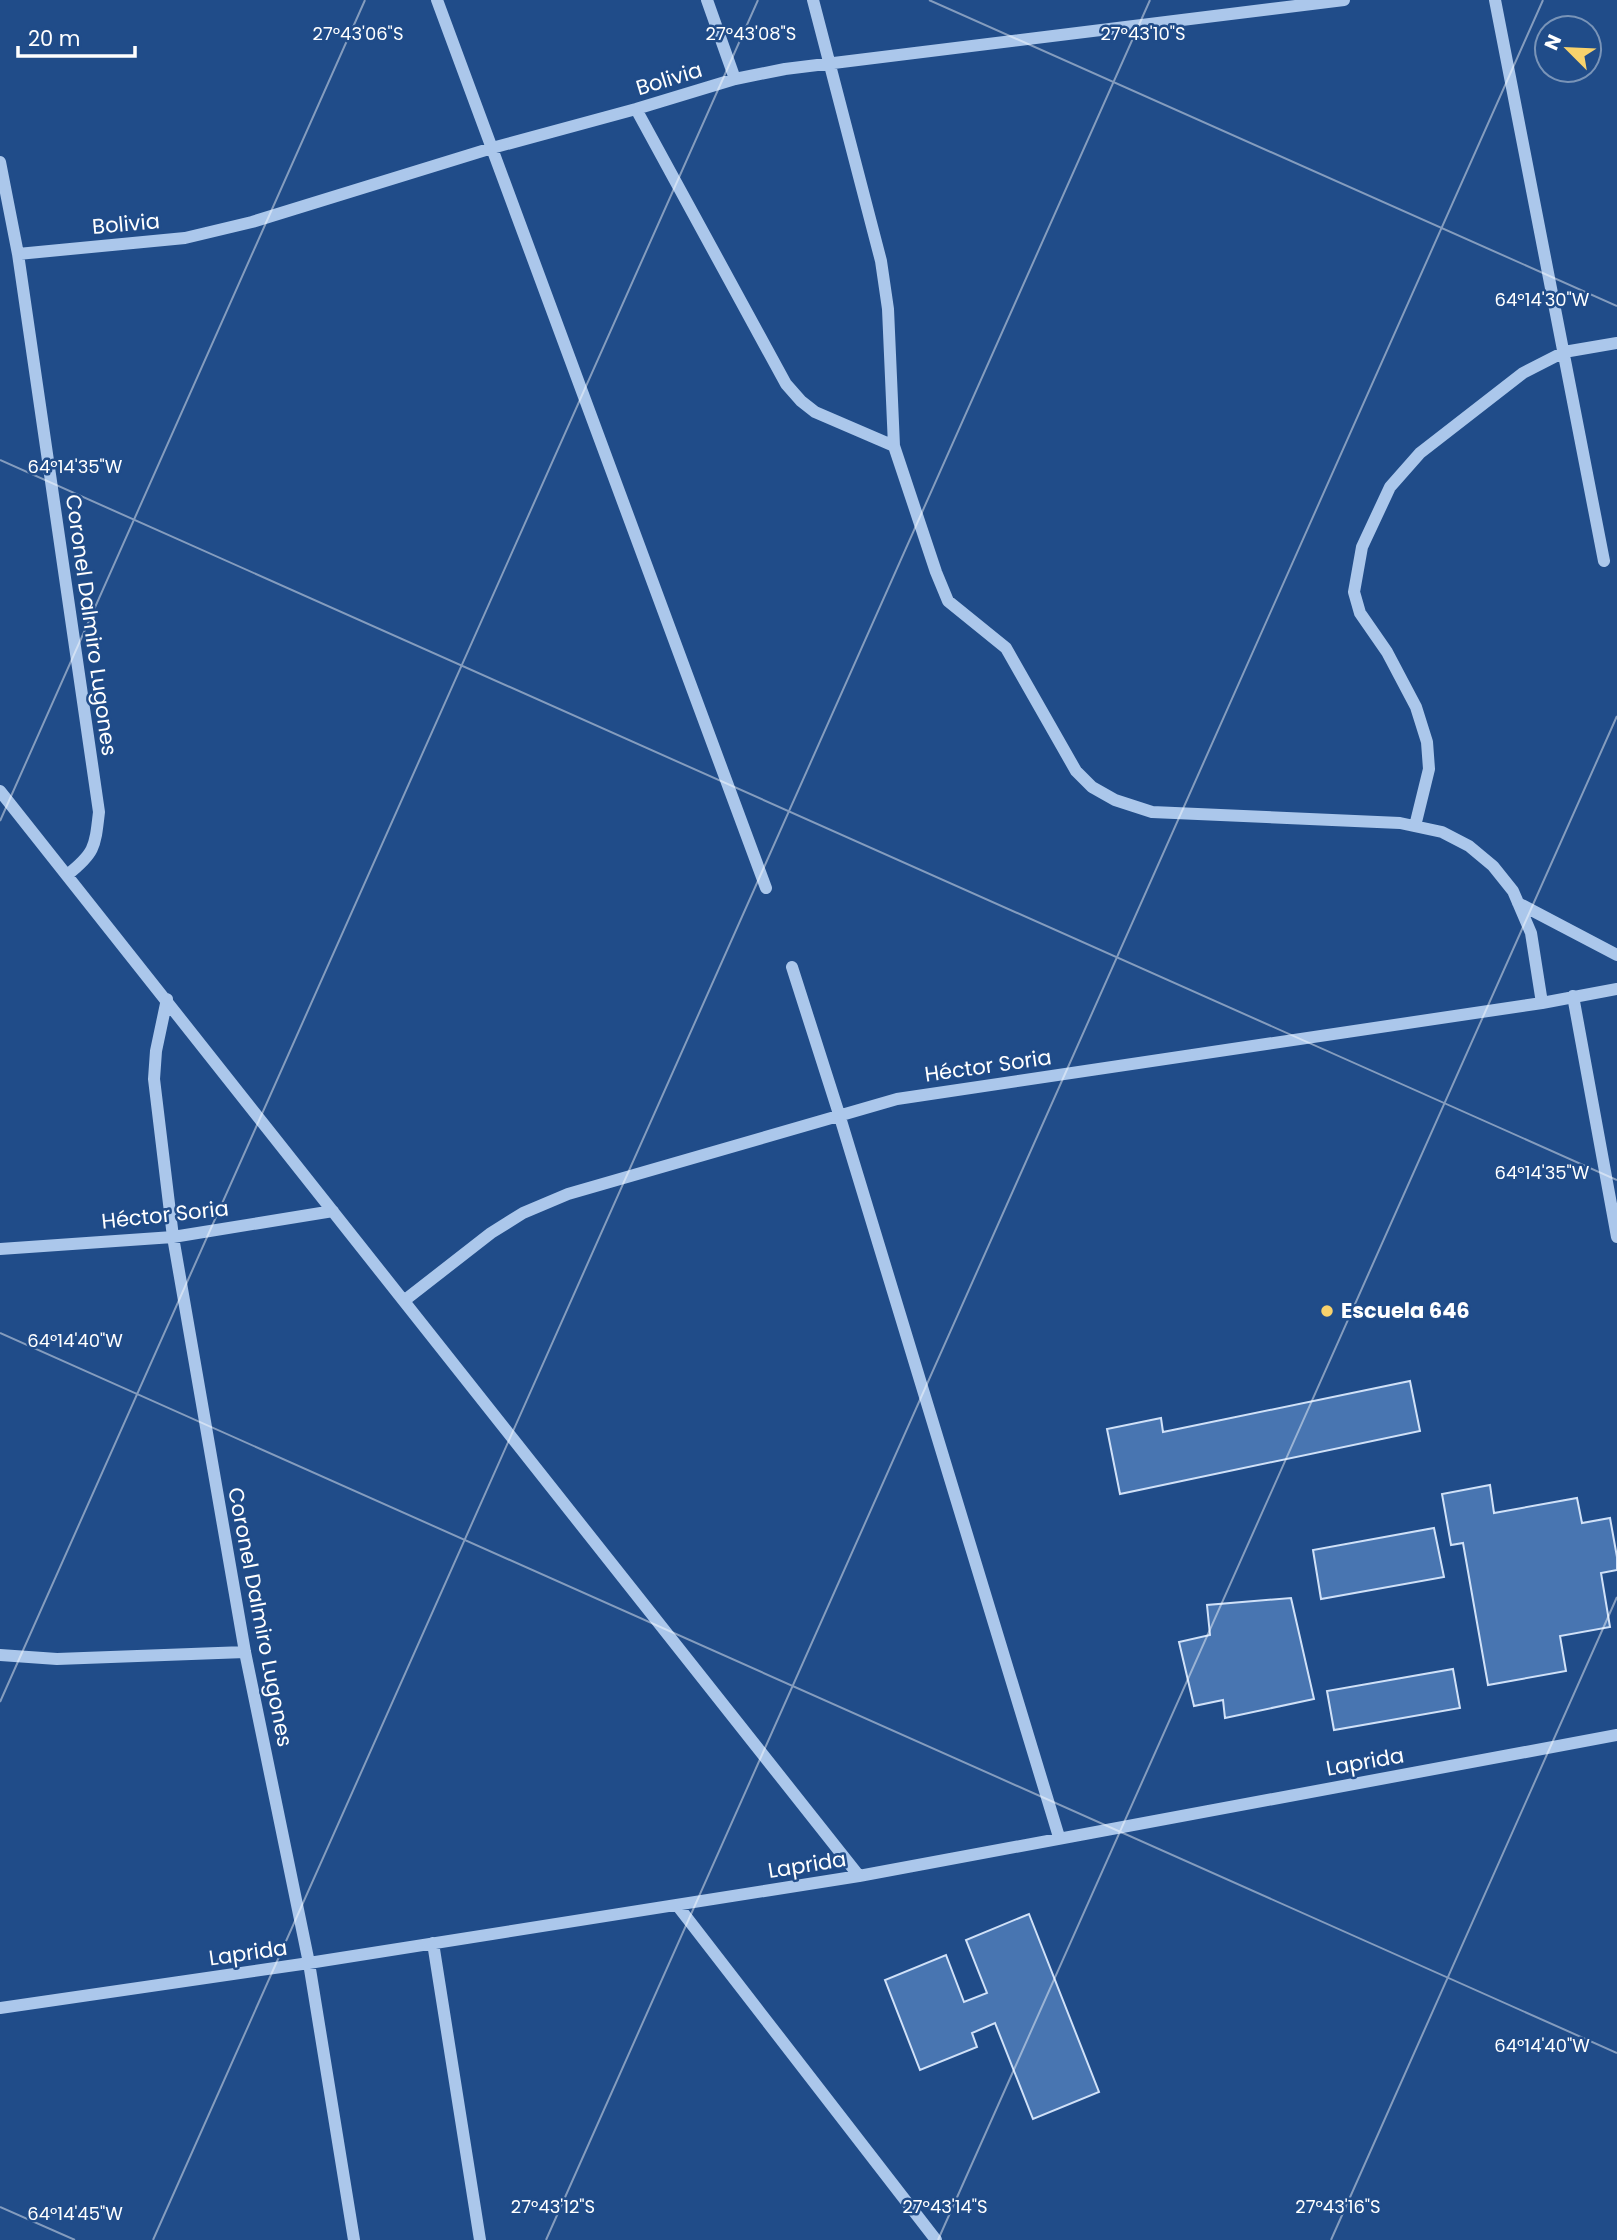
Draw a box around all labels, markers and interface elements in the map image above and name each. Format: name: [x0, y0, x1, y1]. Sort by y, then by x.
scale bar: [18, 14, 135, 58]
north arrow: [1533, 14, 1603, 84]
text: 27°43'06"S: [313, 21, 403, 46]
text: 27°43'08"S: [706, 21, 796, 46]
text: 27°43'10"S: [1100, 21, 1186, 46]
text: 20 m: [28, 24, 81, 53]
text: N: [1538, 30, 1568, 54]
street label: Bolivia: [632, 55, 706, 102]
street label: Bolivia: [91, 206, 161, 241]
text: 64°14'30"W: [1495, 287, 1590, 312]
text: 64°14'35"W: [28, 454, 123, 479]
street label: Coronel Dalmiro Lugones: [59, 492, 124, 757]
street label: Héctor Soria: [923, 1042, 1053, 1089]
text: 64°14'35"W: [1495, 1160, 1590, 1185]
street label: Héctor Soria: [100, 1193, 230, 1236]
place label: Escuela 646: [1341, 1296, 1470, 1325]
marker: Escuela 646: [1319, 1303, 1335, 1319]
text: 64°14'40"W: [27, 1328, 123, 1353]
street label: Coronel Dalmiro Lugones: [221, 1485, 300, 1749]
street label: Laprida: [1324, 1740, 1406, 1783]
street label: Laprida: [766, 1844, 848, 1885]
street label: Laprida: [207, 1933, 289, 1972]
text: 64°14'40"W: [1494, 2033, 1590, 2058]
text: 27°43'12"S: [511, 2194, 595, 2219]
text: 27°43'14"S: [902, 2194, 988, 2219]
text: 27°43'16"S: [1295, 2194, 1381, 2219]
text: 64°14'45"W: [27, 2201, 123, 2226]

